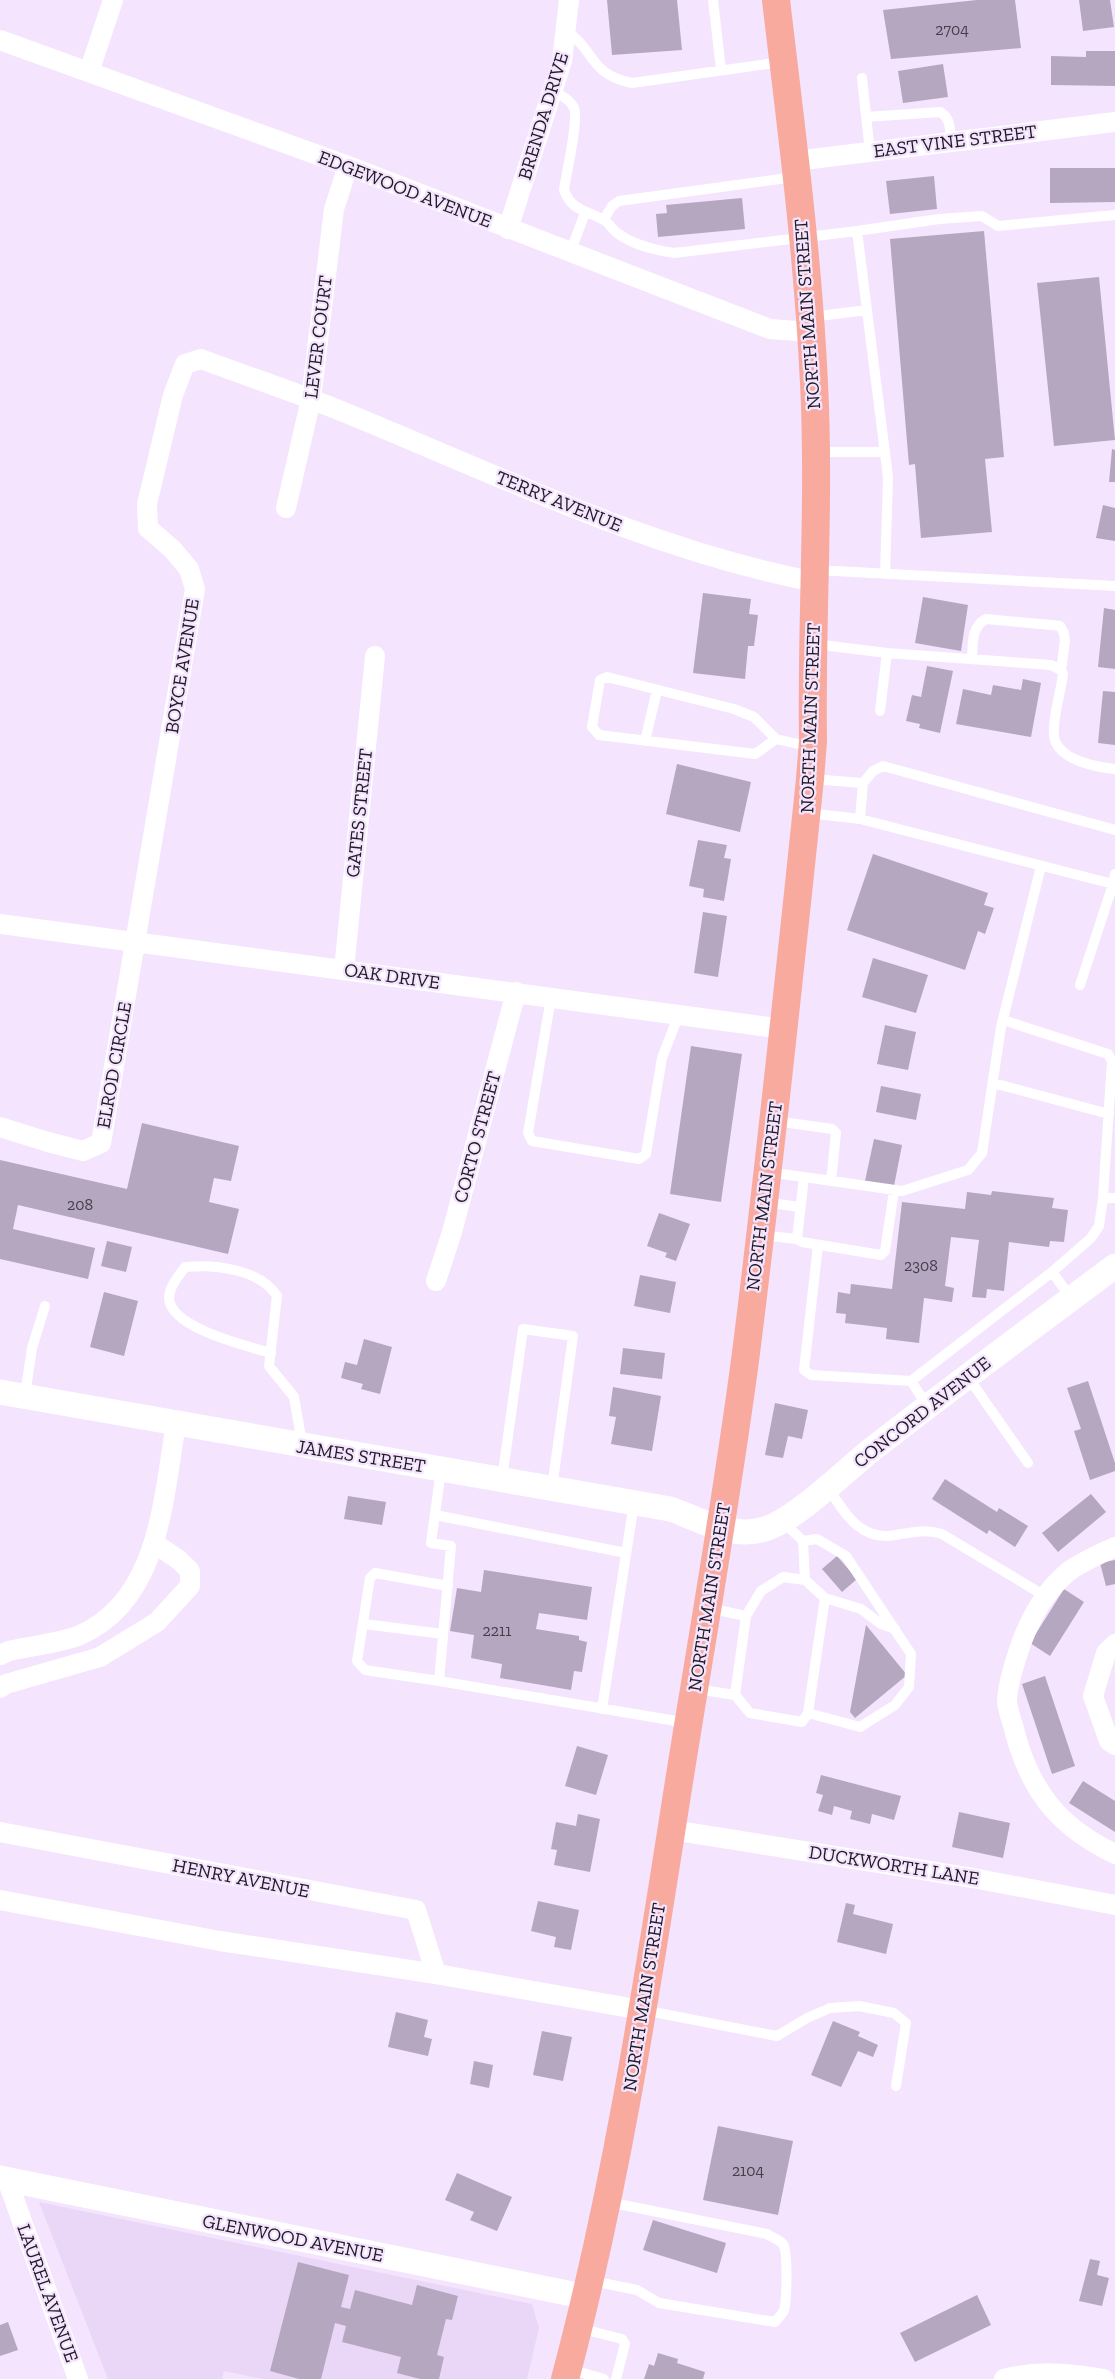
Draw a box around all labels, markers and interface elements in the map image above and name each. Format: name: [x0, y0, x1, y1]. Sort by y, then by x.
house number: 2704: [935, 20, 969, 39]
street label: BRENDA DRIVE: [513, 50, 573, 182]
street label: EAST VINE STREET: [872, 120, 1038, 162]
street label: EDGEWOOD AVENUE: [315, 145, 495, 233]
street label: NORTH MAIN STREET: [789, 218, 825, 410]
street label: LEVER COURT: [299, 274, 337, 400]
street label: TERRY AVENUE: [493, 465, 625, 537]
street label: BOYCE AVENUE: [160, 597, 204, 735]
street label: NORTH MAIN STREET: [795, 622, 825, 814]
street label: GATES STREET: [341, 747, 377, 879]
street label: OAK DRIVE: [343, 958, 441, 994]
street label: ELROD CIRCLE: [92, 1000, 136, 1130]
street label: CORTO STREET: [448, 1069, 506, 1205]
street label: NORTH MAIN STREET: [741, 1100, 787, 1292]
house number: 208: [67, 1195, 93, 1214]
house number: 2308: [904, 1256, 938, 1275]
street label: CONCORD AVENUE: [849, 1351, 995, 1473]
street label: JAMES STREET: [295, 1434, 427, 1478]
street label: NORTH MAIN STREET: [683, 1501, 735, 1693]
house number: 2211: [483, 1621, 511, 1640]
street label: DUCKWORTH LANE: [807, 1840, 981, 1890]
street label: HENRY AVENUE: [171, 1853, 311, 1903]
street label: NORTH MAIN STREET: [618, 1901, 670, 2093]
house number: 2104: [732, 2161, 764, 2180]
street label: GLENWOOD AVENUE: [201, 2209, 385, 2267]
street label: LAUREL AVENUE: [12, 2221, 84, 2365]

